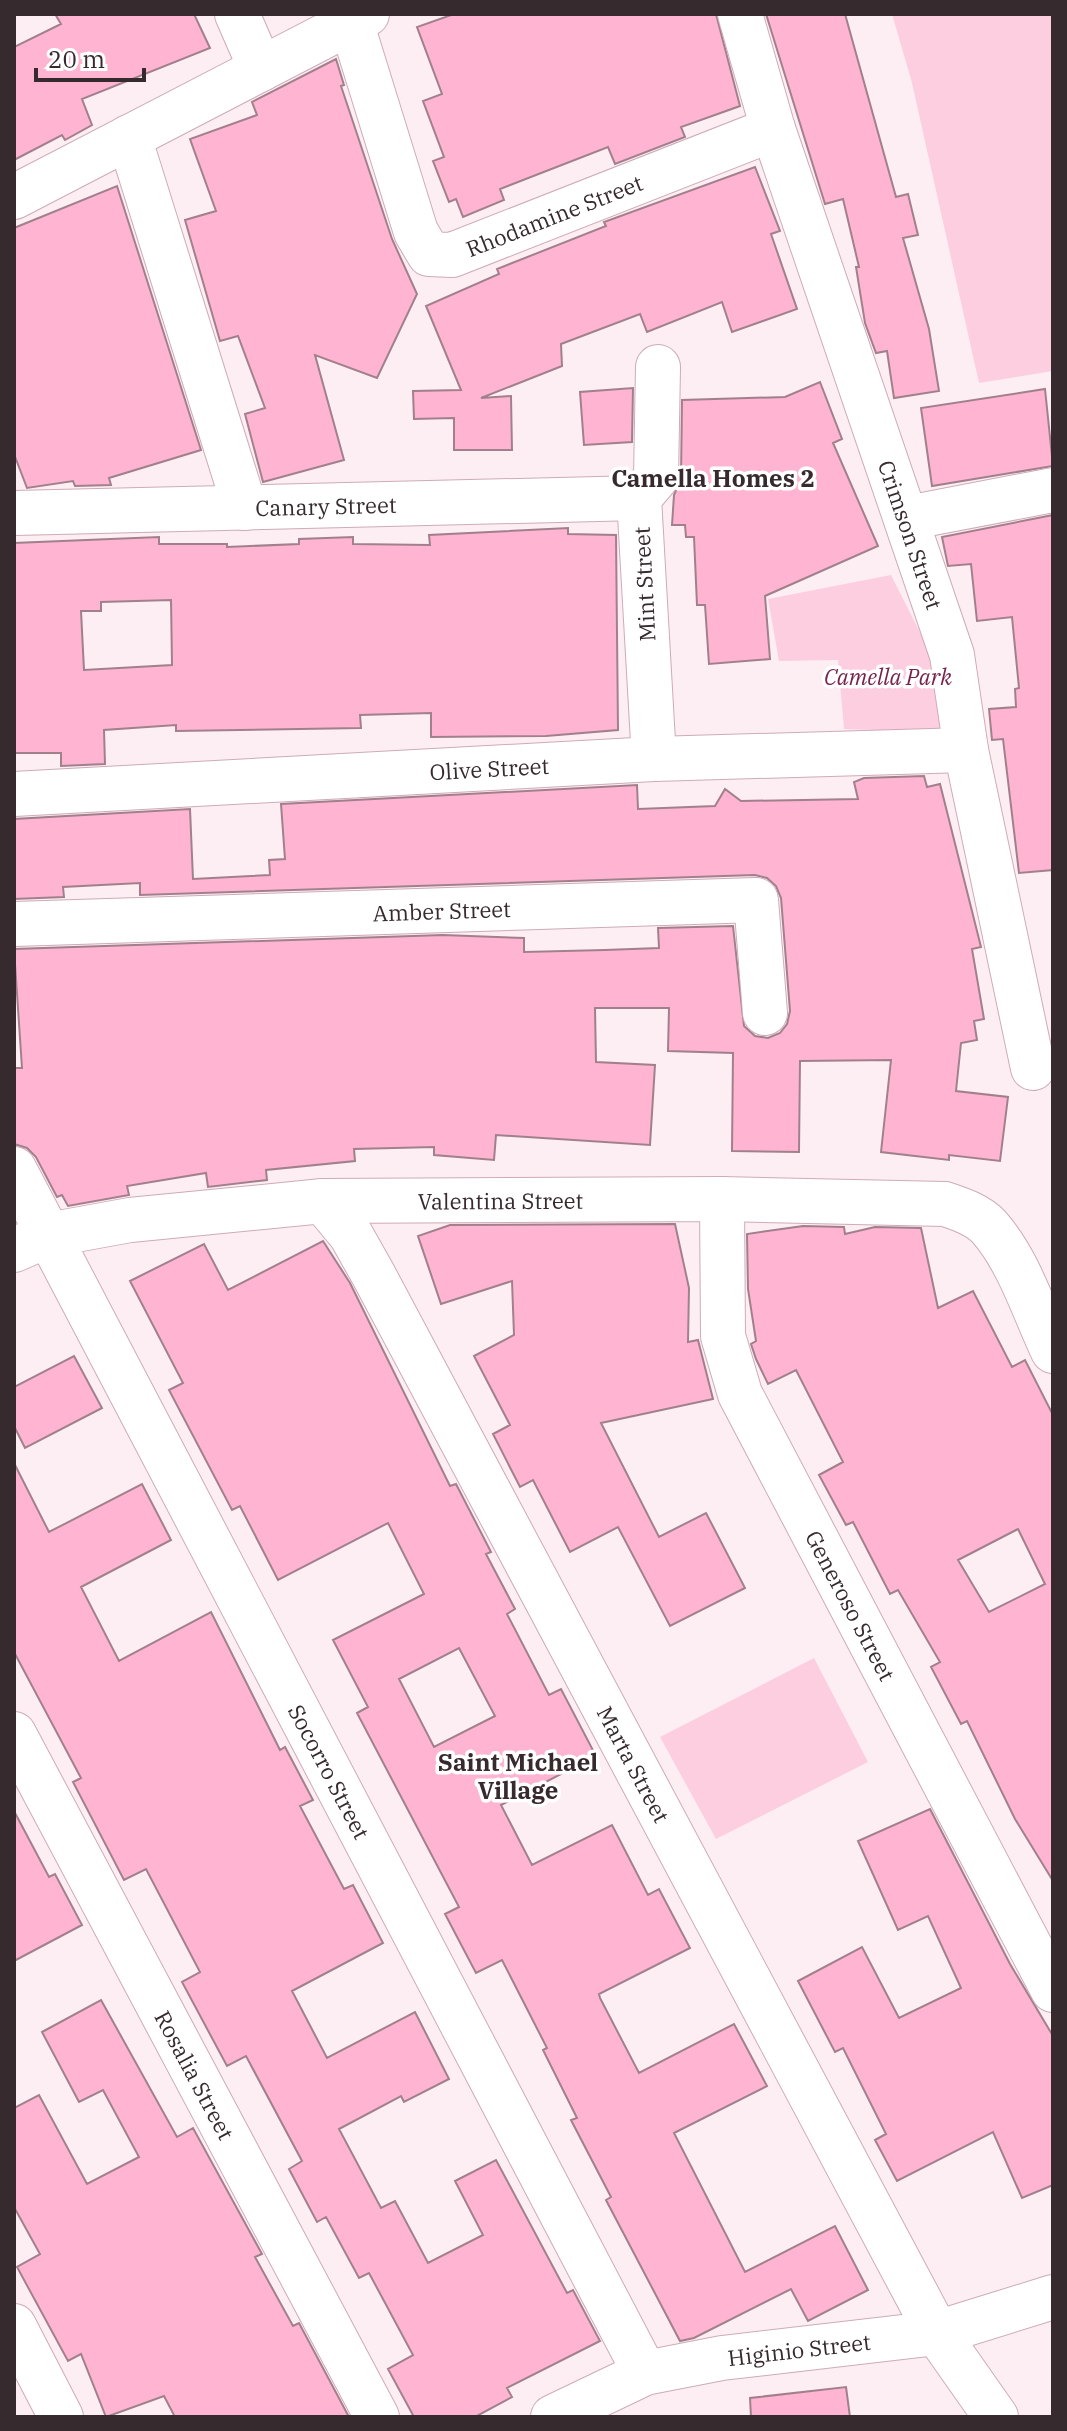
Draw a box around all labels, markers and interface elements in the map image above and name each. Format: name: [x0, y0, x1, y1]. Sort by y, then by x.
scale bar: [36, 32, 144, 82]
text: 20 m: [48, 43, 105, 75]
street label: Rhodamine Street: [462, 167, 647, 263]
street label: Crimson Street: [872, 456, 950, 613]
district label: Camella Homes 2: [611, 462, 815, 494]
street label: Canary Street: [255, 489, 397, 522]
street label: Mint Street: [627, 526, 661, 642]
park label: Camella Park: [824, 662, 952, 691]
street label: Olive Street: [429, 750, 550, 786]
street label: Amber Street: [372, 893, 511, 927]
street label: Valentina Street: [418, 1185, 584, 1215]
street label: Generoso Street: [800, 1525, 902, 1686]
street label: Socorro Street: [282, 1699, 377, 1844]
street label: Marta Street: [591, 1701, 677, 1827]
district label: Saint Michael Village: [438, 1746, 598, 1806]
street label: Rosalia Street: [149, 2005, 241, 2145]
street label: Higinio Street: [726, 2326, 872, 2372]

